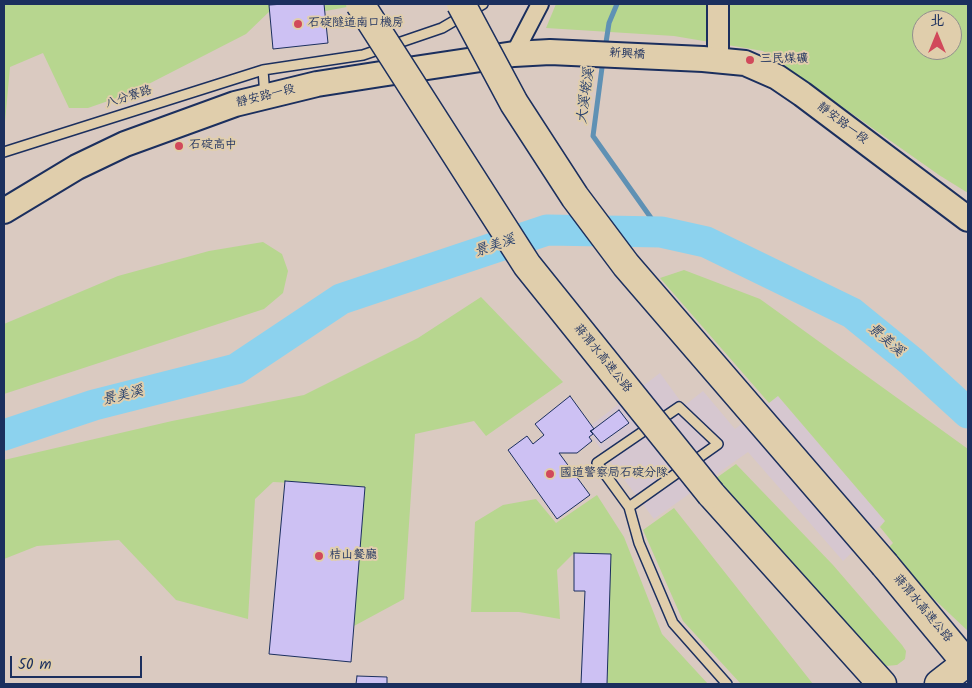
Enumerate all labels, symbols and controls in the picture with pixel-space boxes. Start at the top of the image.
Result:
north arrow [912,10,962,60]
text: 北 [930,10,944,32]
place label: 石碇隧道南口機房 [308,17,404,31]
marker: 石碇隧道南口機房 [292,18,304,30]
street label: 新興橋 [609,47,645,63]
place label: 三民煤礦 [760,53,808,67]
marker: 三民煤礦 [744,54,756,66]
water label: 大溪墘溪 [575,67,599,125]
street label: 靜安路一段 [235,83,297,111]
street label: 八分寮路 [104,84,154,112]
street label: 靜安路一段 [814,100,870,148]
place label: 石碇高中 [189,139,237,153]
marker: 石碇高中 [173,140,185,152]
water label: 景美溪 [472,232,518,262]
water label: 景美溪 [864,321,906,361]
street label: 蔣渭水高速公路 [570,322,634,396]
water label: 景美溪 [101,384,145,410]
place label: 國道警察局石碇分隊 [560,467,668,481]
marker: 國道警察局石碇分隊 [544,468,556,480]
place label: 桔山餐廳 [329,549,377,563]
marker: 桔山餐廳 [313,550,325,562]
street label: 蔣渭水高速公路 [889,572,955,646]
scale bar [12,646,145,678]
text: 50 m [18,653,52,677]

